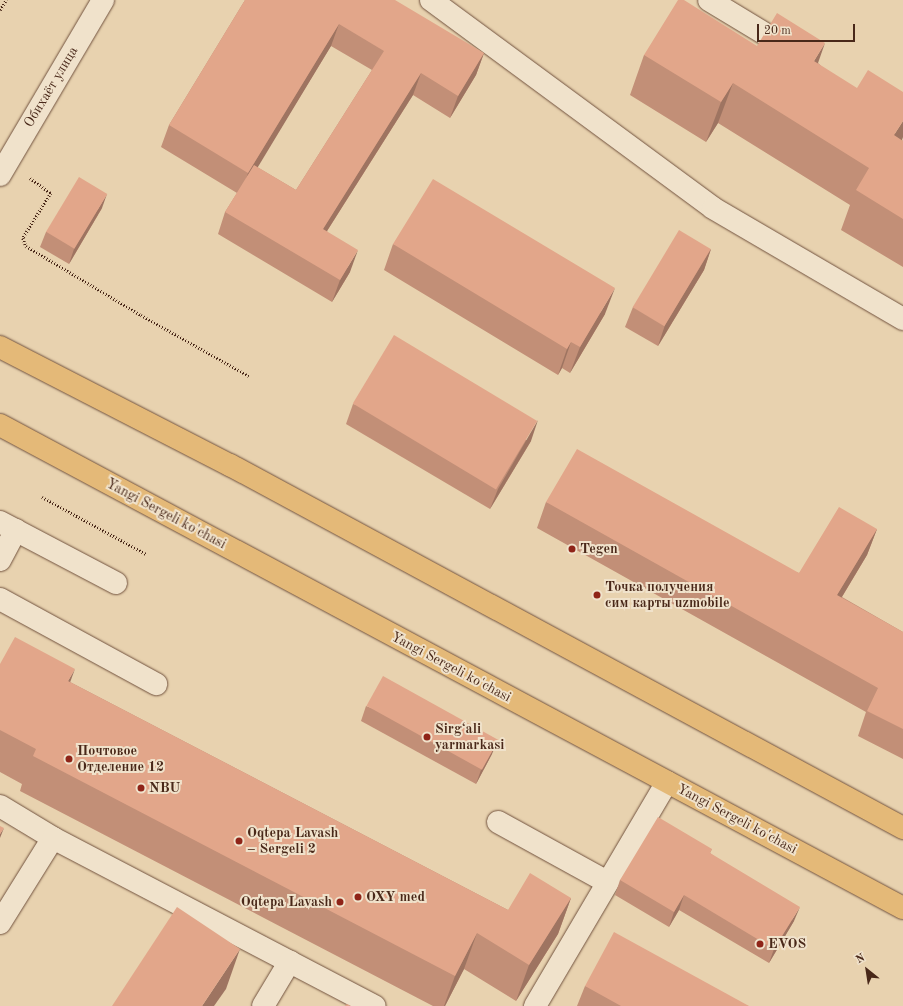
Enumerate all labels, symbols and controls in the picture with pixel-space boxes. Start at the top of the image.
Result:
scale bar [759,16,857,42]
text: 20 m [764,25,791,37]
street label: Обихаёт улица [20,44,82,130]
street label: Yangi Sergeli ko'chasi [103,475,229,553]
place label: Tegen [580,541,618,557]
marker: Tegen [567,544,577,554]
place label: Точка получения сим карты uzmobile [605,579,730,612]
marker: Точка получения сим карты uzmobile [592,590,602,600]
street label: Yangi Sergeli ko'chasi [388,628,514,706]
place label: Sirgʻali yarmarkasi [435,721,504,754]
marker: Sirgʻali yarmarkasi [422,732,432,742]
place label: Почтовое Отделение 12 [77,743,164,776]
marker: Почтовое Отделение 12 [64,754,74,764]
place label: NBU [149,780,180,796]
street label: Yangi Sergeli ko'chasi [674,780,800,858]
marker: NBU [136,783,146,793]
place label: Oqtepa Lavash – Sergeli 2 [247,825,338,858]
marker: Oqtepa Lavash – Sergeli 2 [234,836,244,846]
place label: OXY med [366,889,425,905]
marker: OXY med [353,892,363,902]
place label: Oqtepa Lavash [241,894,332,910]
marker: Oqtepa Lavash [335,897,345,907]
place label: EVOS [768,936,806,952]
marker: EVOS [755,939,765,949]
north arrow [847,950,887,990]
text: N [854,952,867,966]

